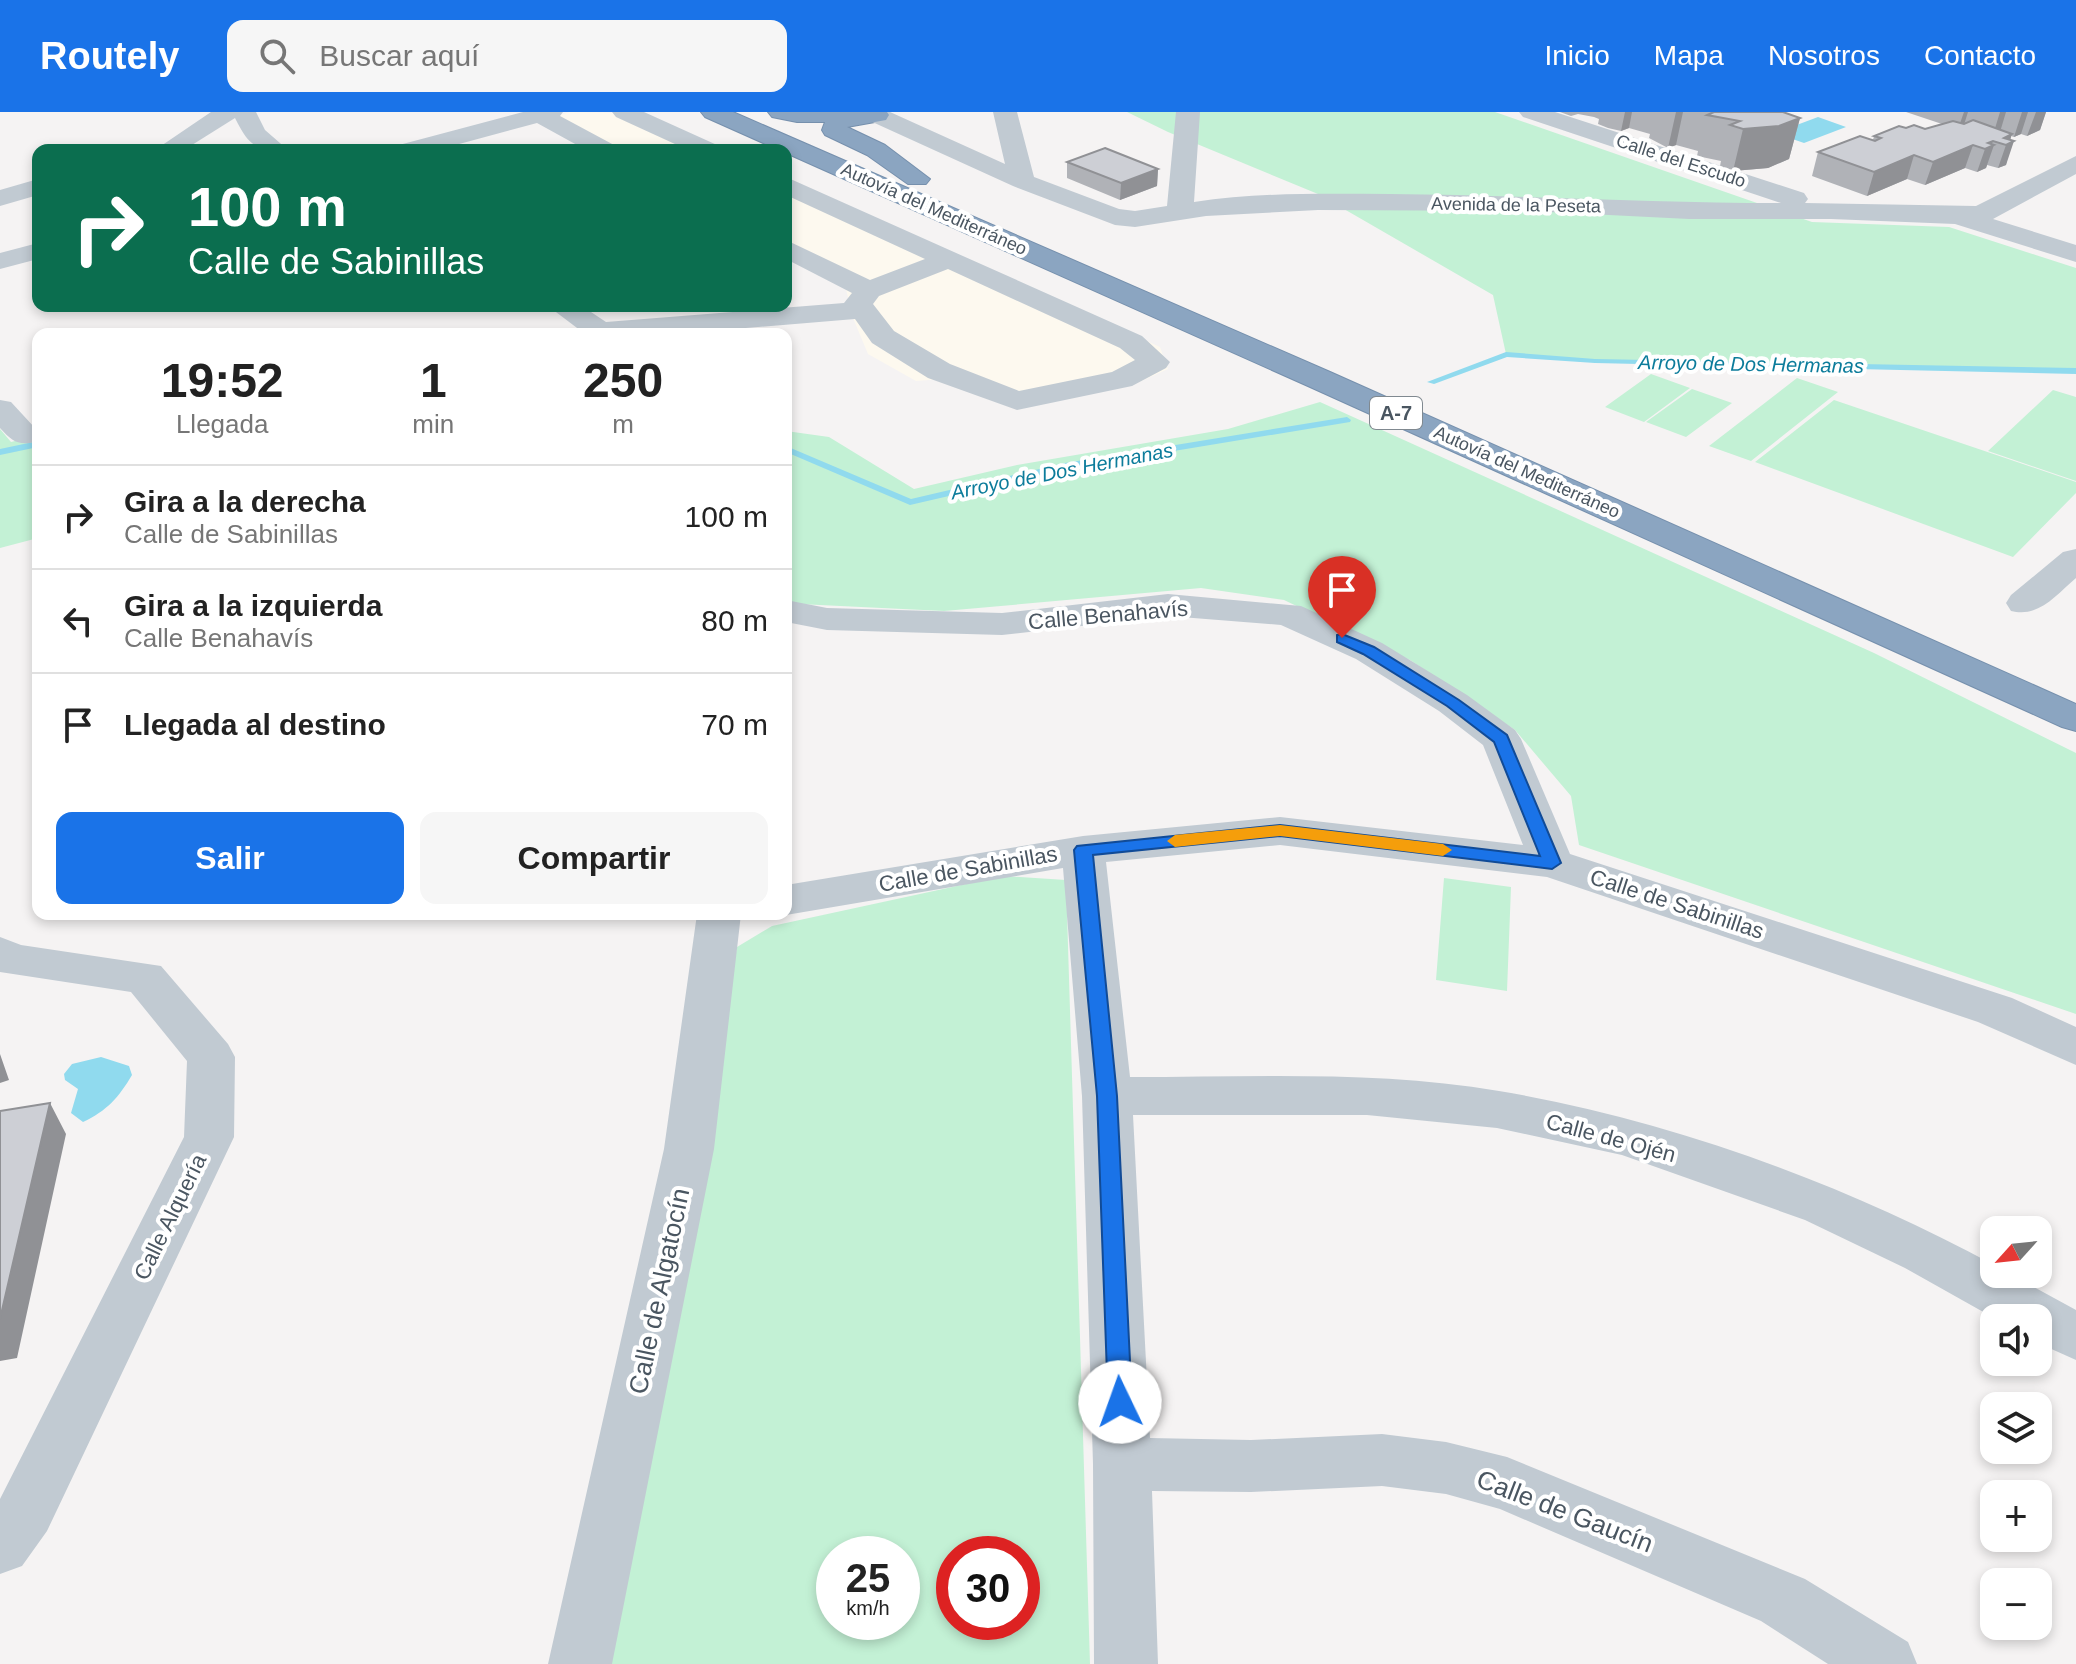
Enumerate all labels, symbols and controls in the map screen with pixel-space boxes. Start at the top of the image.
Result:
search box [227,20,787,92]
icon: search [255,34,299,78]
text: Routely [40,35,179,77]
text: Buscar aquí [319,39,479,72]
text: Inicio [1544,40,1610,71]
text: Mapa [1654,40,1724,71]
text: Nosotros [1768,40,1880,71]
text: Contacto [1924,40,2036,71]
street label: Calle del Escudo [1614,131,1748,191]
street label: Autovía del Mediterráneo [838,159,1030,259]
text: 100 m [188,175,347,238]
icon: right [56,176,160,280]
street label: Avenida de la Peseta [1431,194,1602,216]
text: Calle de Sabinillas [188,241,484,282]
water label: Arroyo de Dos Hermanas [1637,351,1864,377]
text: 19:52 [161,354,284,407]
text: 1 [420,354,447,407]
text: 250 [583,354,663,407]
road number: A-7 [1370,397,1422,429]
text: Llegada [176,409,268,439]
text: min [412,409,454,439]
text: m [612,409,634,439]
street label: Autovía del Mediterráneo [1431,422,1623,522]
water label: Arroyo de Dos Hermanas [948,439,1175,504]
text: Gira a la derecha [124,485,366,518]
icon: right [56,495,100,539]
text: 100 m [685,500,768,533]
text: Calle de Sabinillas [124,519,338,549]
pin [1308,556,1376,638]
icon: arrive [1320,568,1364,612]
text: Gira a la izquierda [124,589,382,622]
street label: Calle Benahavís [1027,596,1189,634]
icon: left [56,599,100,643]
text: 80 m [701,604,768,637]
text: Calle Benahavís [124,623,313,653]
icon: arrive [56,703,100,747]
text: Llegada al destino [124,708,386,741]
text: 70 m [701,708,768,741]
button: Salir [56,812,404,904]
button: Compartir [420,812,768,904]
street label: Calle de Sabinillas [877,841,1059,897]
street label: Calle de Sabinillas [1587,864,1767,944]
street label: Calle de Ojén [1543,1109,1679,1167]
street label: Calle Alquería [129,1149,212,1284]
street label: Calle de Algatocín [623,1185,695,1397]
north arrow [1980,1216,2052,1288]
map controls [1980,1216,2052,1640]
button: sound [1980,1304,2052,1376]
position arrow [1078,1360,1162,1444]
button: layers [1980,1392,2052,1464]
street label: Calle de Gaucín [1473,1464,1657,1558]
button: + [1980,1480,2052,1552]
speed limit sign: 30 [936,1536,1040,1640]
text: 25 [846,1556,890,1600]
button: − [1980,1568,2052,1640]
text: km/h [846,1597,890,1619]

